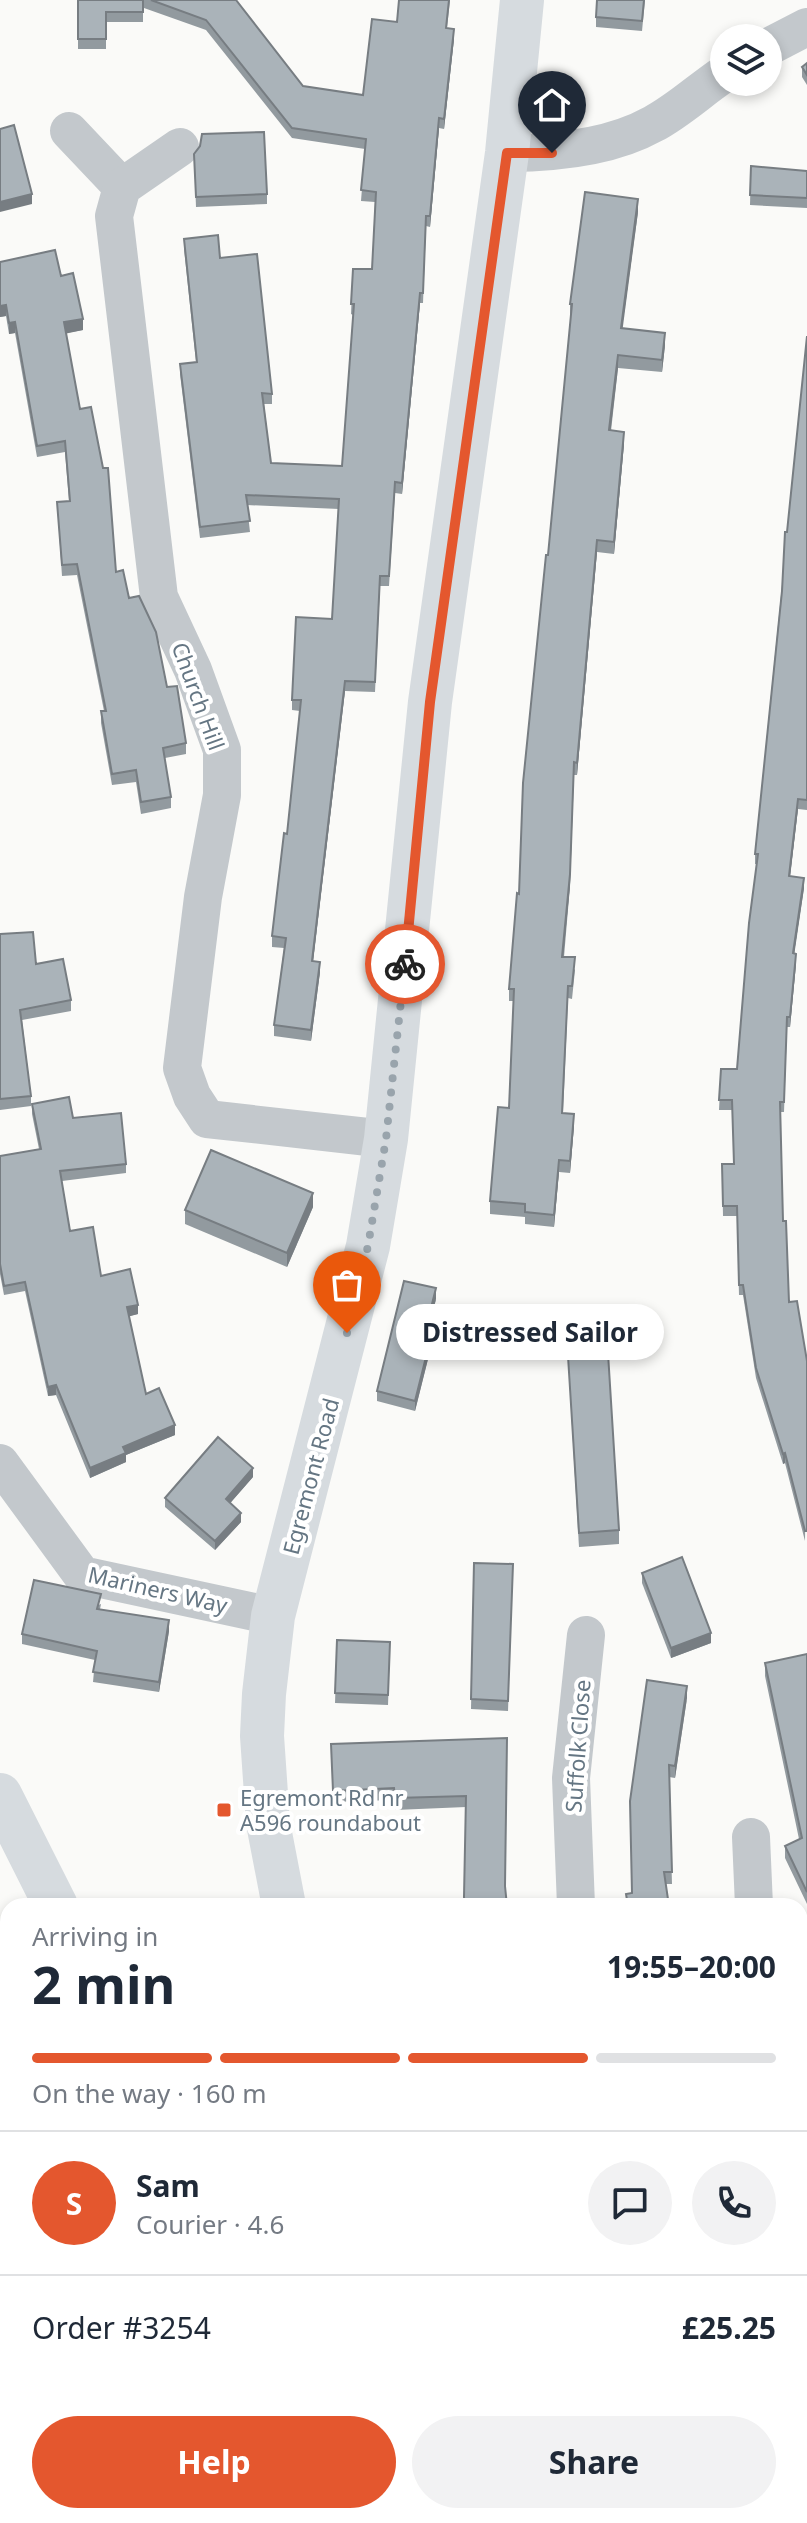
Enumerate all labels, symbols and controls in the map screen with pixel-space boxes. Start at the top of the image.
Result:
map controls [710,24,782,96]
button: layers [710,24,782,96]
pin [518,71,586,153]
icon: home [530,83,574,127]
street label: Church Hill [166,638,232,754]
courier [365,924,445,1004]
icon: bike [383,942,427,986]
pin [313,1251,381,1333]
icon: bag [325,1263,369,1307]
callout: Distressed Sailor [395,1305,663,1361]
text: Distressed Sailor [422,1314,638,1350]
street label: Egremont Road [275,1394,345,1558]
street label: Mariners Way [85,1558,231,1620]
street label: Suffolk Close [557,1679,597,1813]
place label: Egremont Rd nr A596 roundabout [240,1782,421,1837]
marker: Egremont Rd nr A596 roundabout [215,1801,233,1819]
text: Arriving in [32,1918,158,1954]
text: 19:55–20:00 [607,1946,776,1987]
text: 2 min [32,1948,175,2019]
text: On the way · 160 m [32,2075,266,2111]
button: chat [588,2161,672,2245]
button: phone [692,2161,776,2245]
text: Sam [136,2165,200,2206]
text: S [66,2183,82,2224]
text: Courier · 4.6 [136,2206,284,2242]
text: Order #3254 [32,2307,211,2348]
text: £25.25 [682,2307,776,2348]
button: Help [32,2416,396,2508]
button: Share [412,2416,776,2508]

